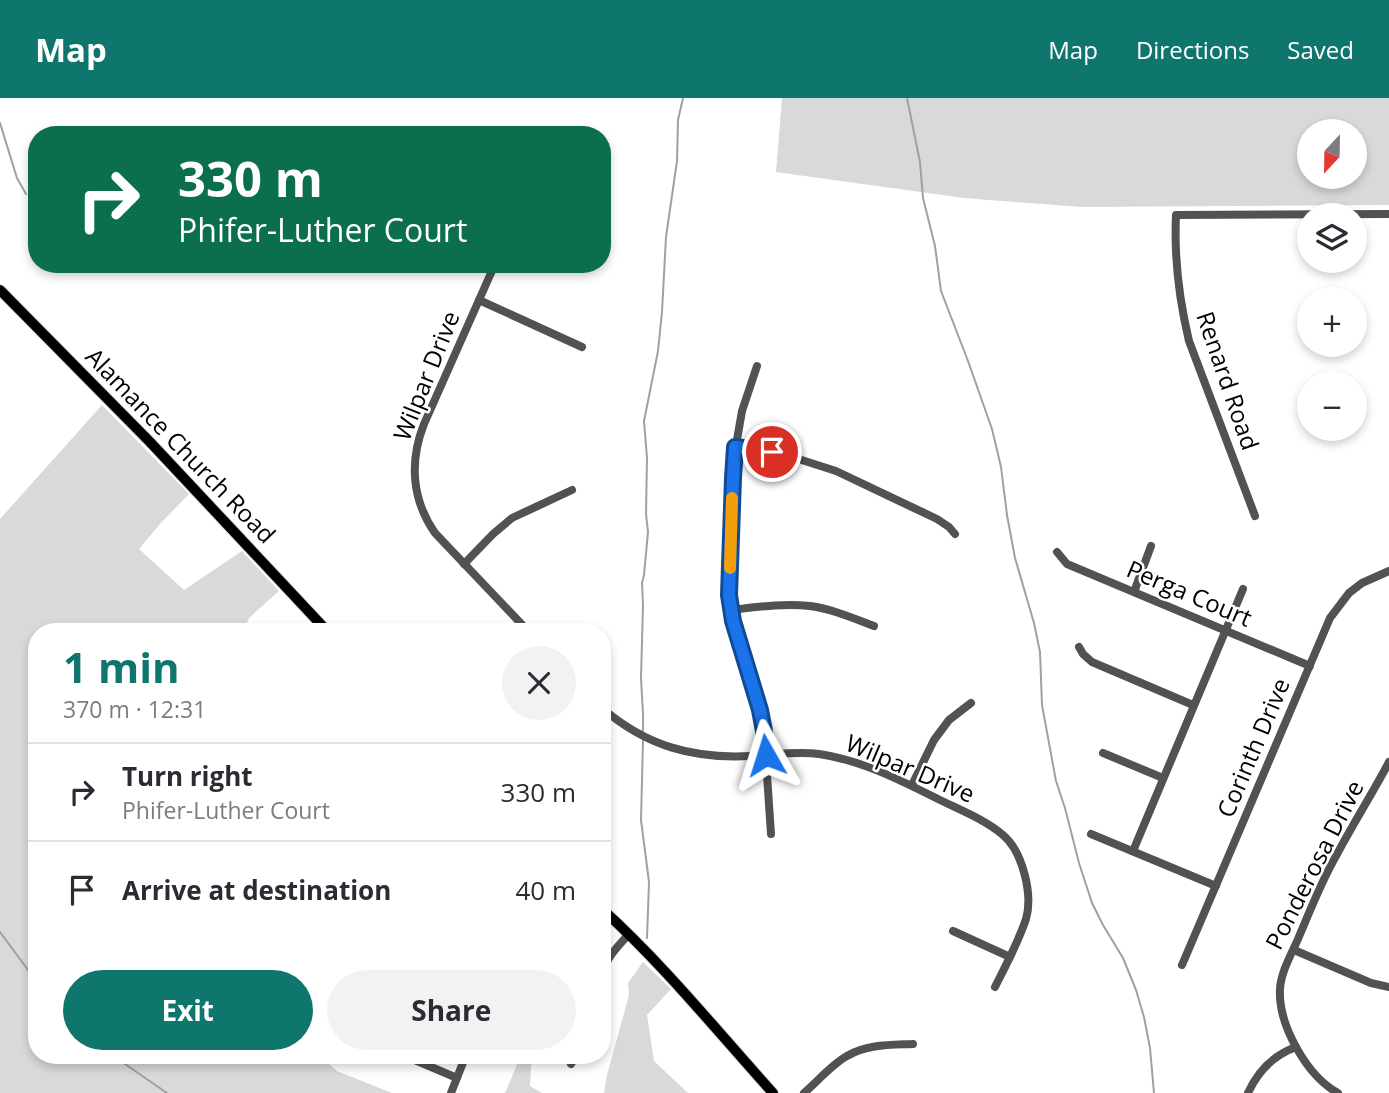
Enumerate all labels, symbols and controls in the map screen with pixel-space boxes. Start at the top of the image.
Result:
text: Map [35,27,107,72]
text: Map [1048,33,1098,66]
text: Directions [1136,33,1249,66]
text: Saved [1287,33,1354,66]
north arrow [1297,119,1367,189]
map controls [1297,119,1367,441]
text: 330 m [178,145,323,211]
icon: right [63,154,154,245]
button: layers [1297,203,1367,273]
text: Phifer-Luther Court [178,208,467,251]
button: + [1297,287,1367,357]
street label: Wilpar Drive [385,306,467,445]
street label: Renard Road [1189,307,1268,454]
street label: Alamance Church Road [79,340,283,550]
button: − [1297,371,1367,441]
pin [742,422,802,482]
icon: arrive [753,433,791,471]
street label: Perga Court [1122,551,1257,634]
text: 1 min [63,638,180,695]
button: close [502,646,576,720]
street label: Corinth Drive [1208,673,1297,822]
text: 370 m · 12:31 [63,693,206,725]
position arrow [729,718,803,792]
street label: Wilpar Drive [841,726,980,810]
text: Turn right [122,758,253,794]
icon: right [63,773,101,811]
text: 330 m [501,774,576,810]
street label: Ponderosa Drive [1257,774,1371,955]
text: Phifer-Luther Court [122,794,330,826]
icon: arrive [63,871,101,909]
text: Arrive at destination [122,872,391,908]
text: 40 m [515,872,576,908]
button: Exit [63,970,313,1050]
button: Share [327,970,576,1050]

